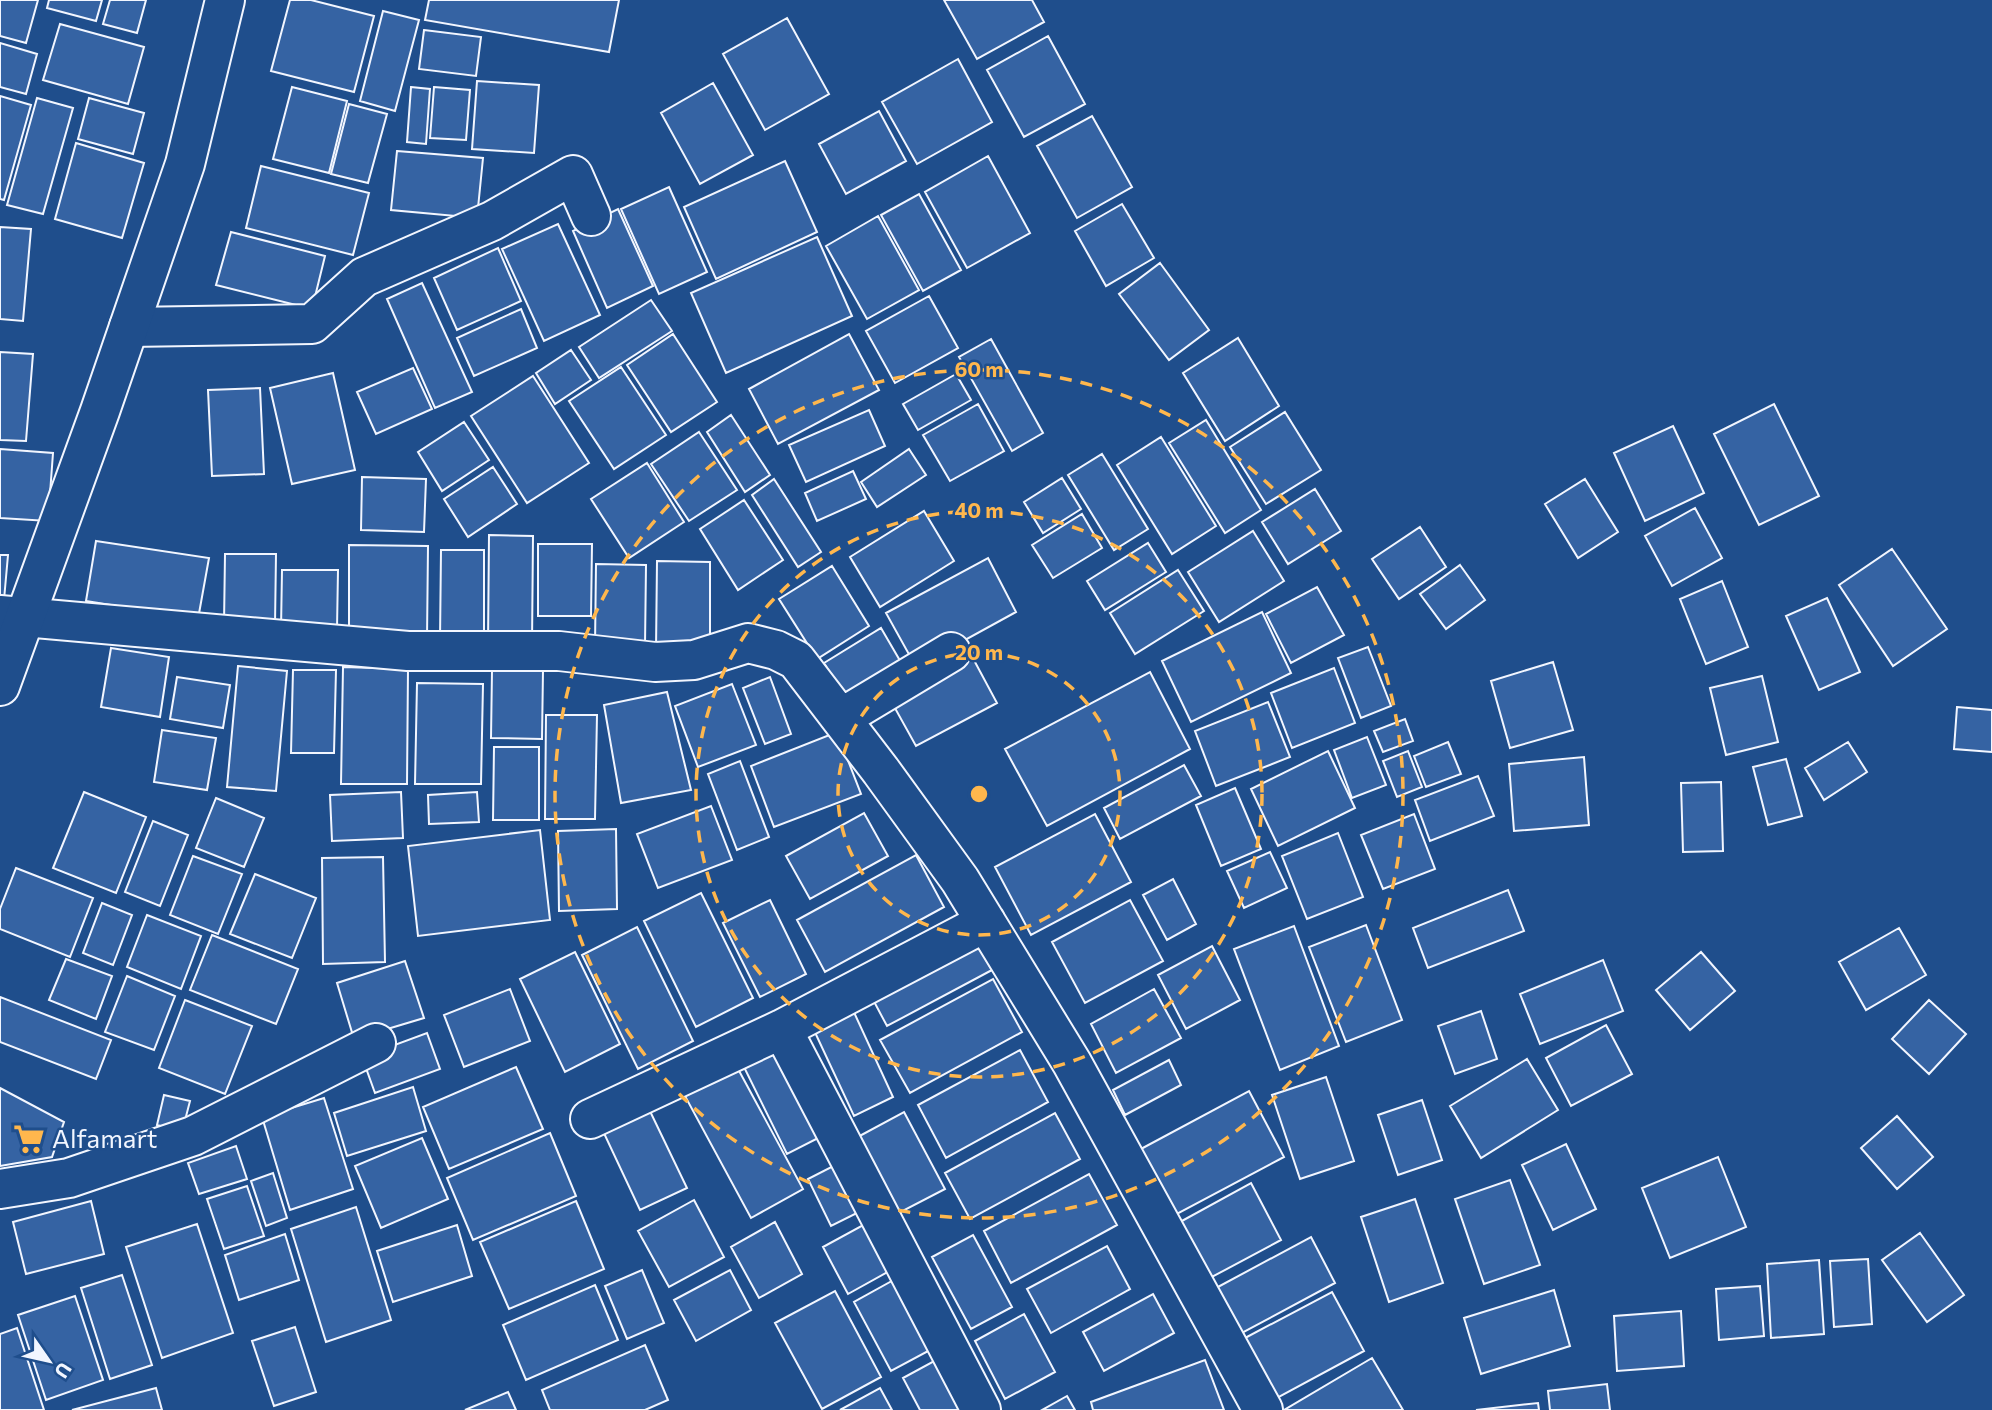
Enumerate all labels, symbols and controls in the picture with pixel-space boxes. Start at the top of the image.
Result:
text: 60 m [954,356,1004,381]
text: 40 m [954,497,1004,522]
text: 20 m [955,639,1003,664]
centre of rings [967,782,991,806]
supermarket icon: Alfamart [12,1122,46,1156]
place label: Alfamart [52,1122,157,1153]
north arrow [14,1326,84,1396]
text: U [50,1359,77,1383]

